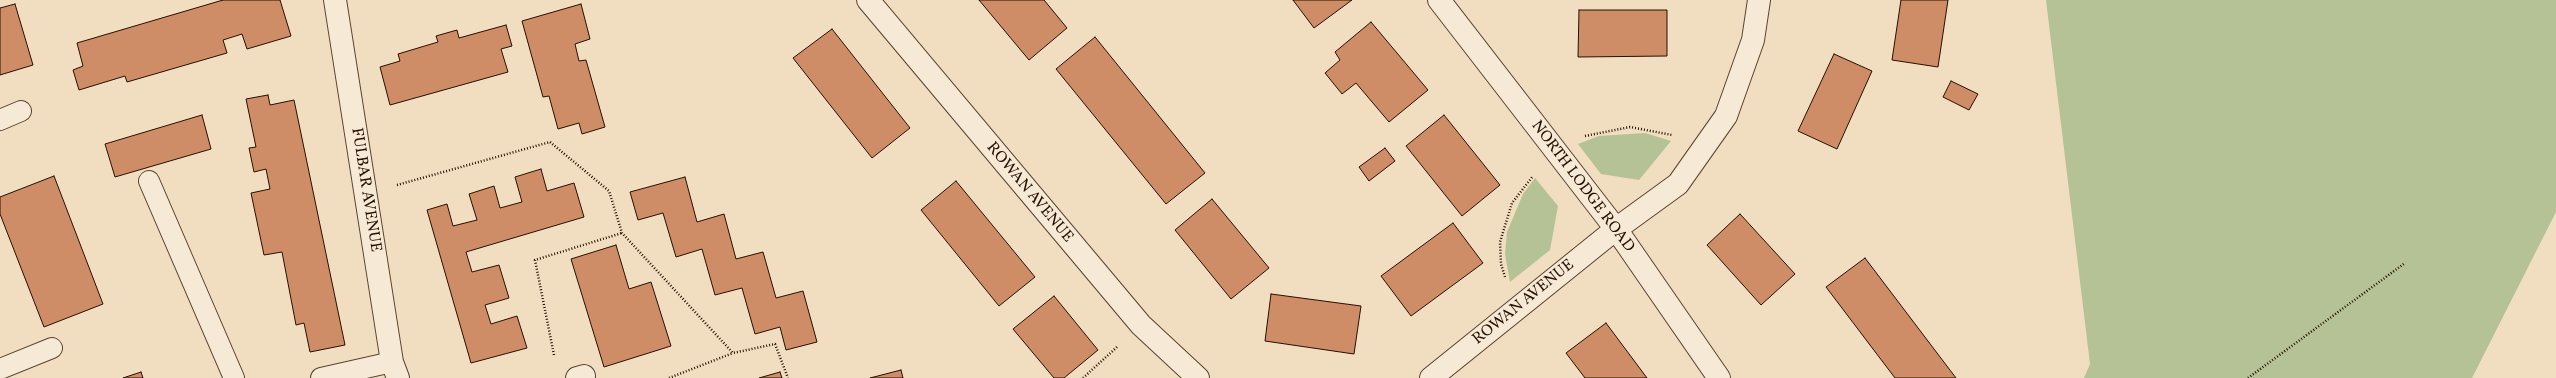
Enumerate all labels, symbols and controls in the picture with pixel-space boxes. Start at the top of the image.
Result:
street label: NORTH LODGE ROAD [1526,117,1638,257]
street label: FULBAR AVENUE [346,127,384,253]
street label: ROWAN AVENUE [981,139,1077,247]
street label: ROWAN AVENUE [1469,256,1579,350]

